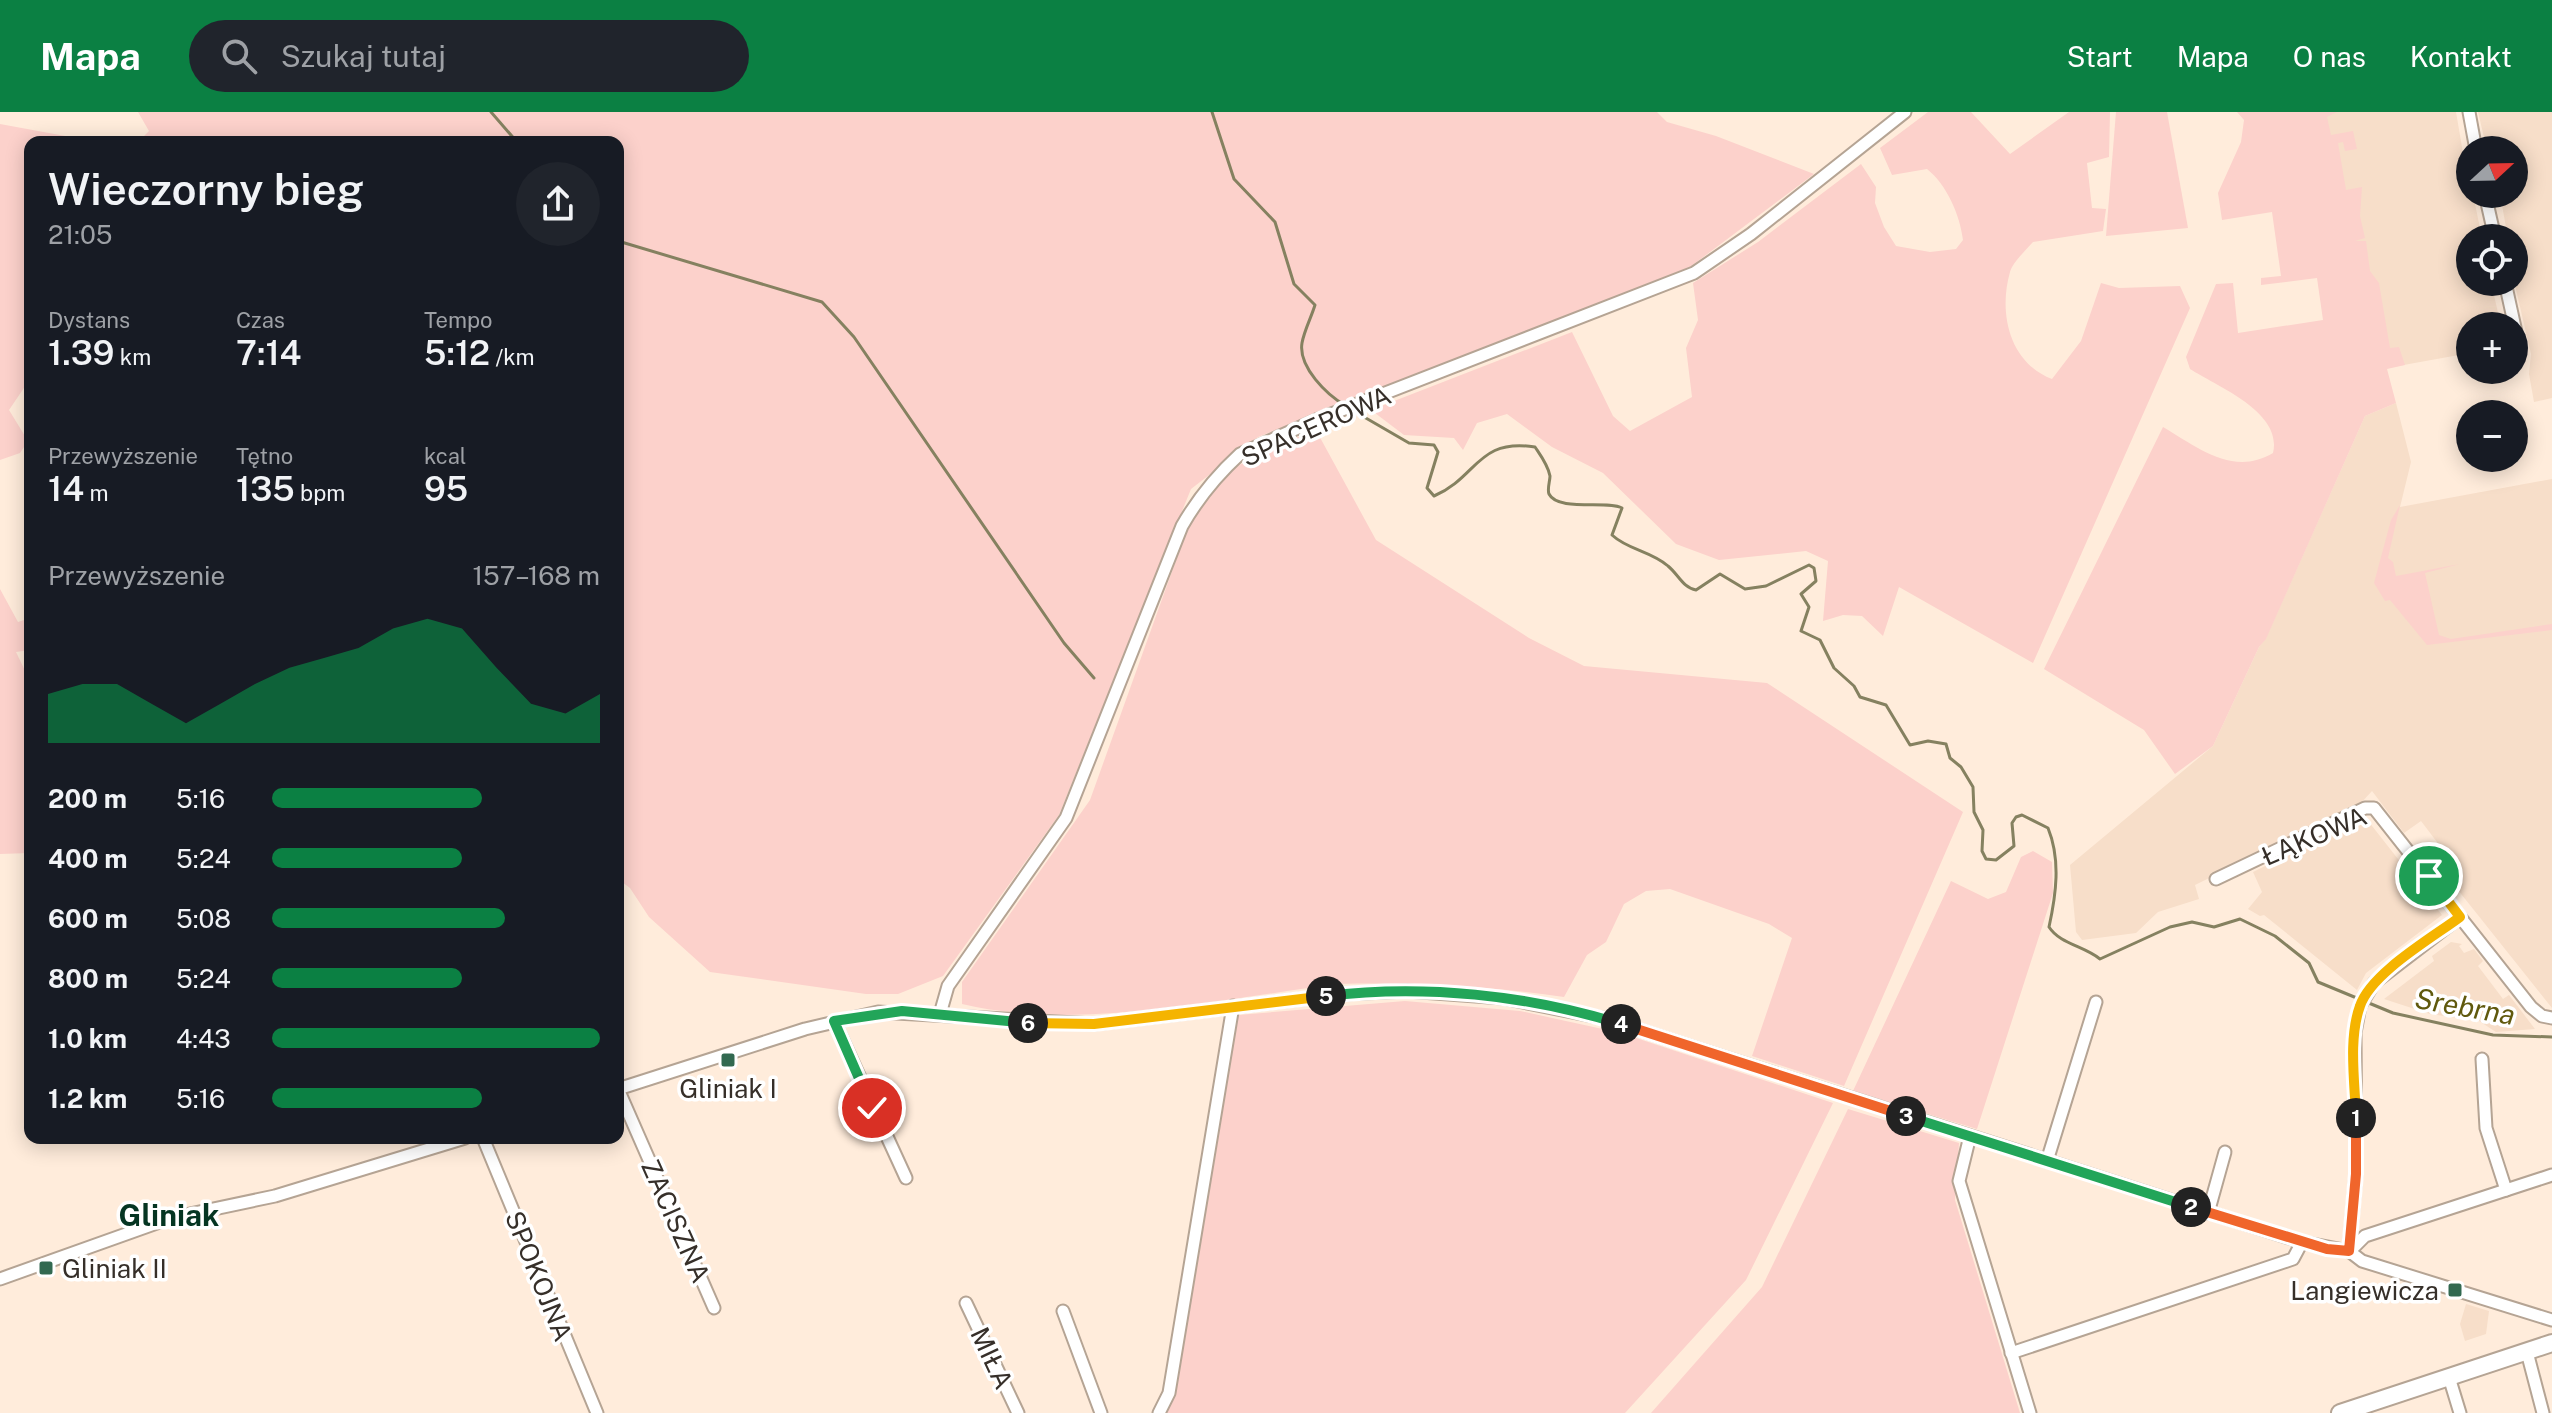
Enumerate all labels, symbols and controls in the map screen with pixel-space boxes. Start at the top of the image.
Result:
search box [189,20,749,92]
text: Mapa [40,34,141,79]
icon: search [217,34,261,78]
text: Szukaj tutaj [281,38,446,74]
text: Start [2067,40,2133,73]
text: Mapa [2177,40,2249,73]
text: O nas [2293,40,2366,73]
text: Kontakt [2410,40,2512,73]
north arrow [2456,136,2528,208]
map controls [2456,136,2528,472]
button: share [516,162,600,246]
text: Wieczorny bieg [48,163,364,215]
text: 21:05 [48,219,113,250]
button: locate [2456,224,2528,296]
text: Dystans [48,307,130,333]
text: Czas [236,307,285,333]
text: Tempo [424,307,493,333]
button: + [2456,312,2528,384]
text: 1.39 [48,333,114,373]
text: 7:14 [236,333,301,373]
text: 5:12 [424,333,490,373]
text: km [114,344,151,370]
text: /km [490,344,535,370]
street label: SPACEROWA [1236,379,1396,473]
button: − [2456,400,2528,472]
text: Przewyższenie [48,443,198,469]
text: Tętno [236,443,293,469]
text: kcal [424,443,466,469]
text: 14 [48,469,84,509]
text: 135 [236,469,295,509]
text: 95 [424,469,468,509]
text: m [84,480,109,506]
text: bpm [295,480,345,506]
text: Przewyższenie [48,560,225,591]
text: 157–168 m [472,560,600,591]
text: 200 m [48,783,127,814]
text: 5:16 [176,783,225,814]
street label: ŁĄKOWA [2257,800,2371,872]
pin [2395,842,2463,910]
text: 400 m [48,843,128,874]
text: 5:24 [176,843,231,874]
icon: arrive [2407,854,2451,898]
text: 600 m [48,903,128,934]
text: 5:08 [176,903,231,934]
text: 800 m [48,963,128,994]
text: 5:24 [176,963,231,994]
pin: 5 [1306,976,1346,1016]
water label: Srebrna [2412,981,2518,1031]
text: 5 [1319,983,1333,1009]
pin: 6 [1008,1003,1048,1043]
pin: 4 [1601,1004,1641,1044]
text: 6 [1021,1010,1035,1036]
text: 4 [1614,1011,1628,1037]
text: 1.0 km [48,1023,127,1054]
text: 4:43 [176,1023,231,1054]
marker: Gliniak I [719,1051,737,1069]
place label: Gliniak I [679,1073,777,1104]
pin [838,1074,906,1142]
text: 1.2 km [48,1083,127,1114]
text: 5:16 [176,1083,225,1114]
icon: check [850,1086,894,1130]
pin: 3 [1886,1096,1926,1136]
pin: 1 [2336,1098,2376,1138]
text: 3 [1899,1103,1913,1129]
text: 1 [2351,1105,2361,1131]
street label: ZACISZNA [635,1155,717,1287]
pin: 2 [2171,1187,2211,1227]
text: 2 [2184,1194,2198,1220]
district label: Gliniak [119,1197,219,1233]
street label: SPOKOJNA [499,1206,579,1346]
place label: Gliniak II [62,1253,167,1284]
marker: Gliniak II [37,1259,55,1277]
place label: Langiewicza [2290,1275,2439,1306]
marker: Langiewicza [2446,1281,2464,1299]
street label: MIŁA [964,1322,1020,1394]

